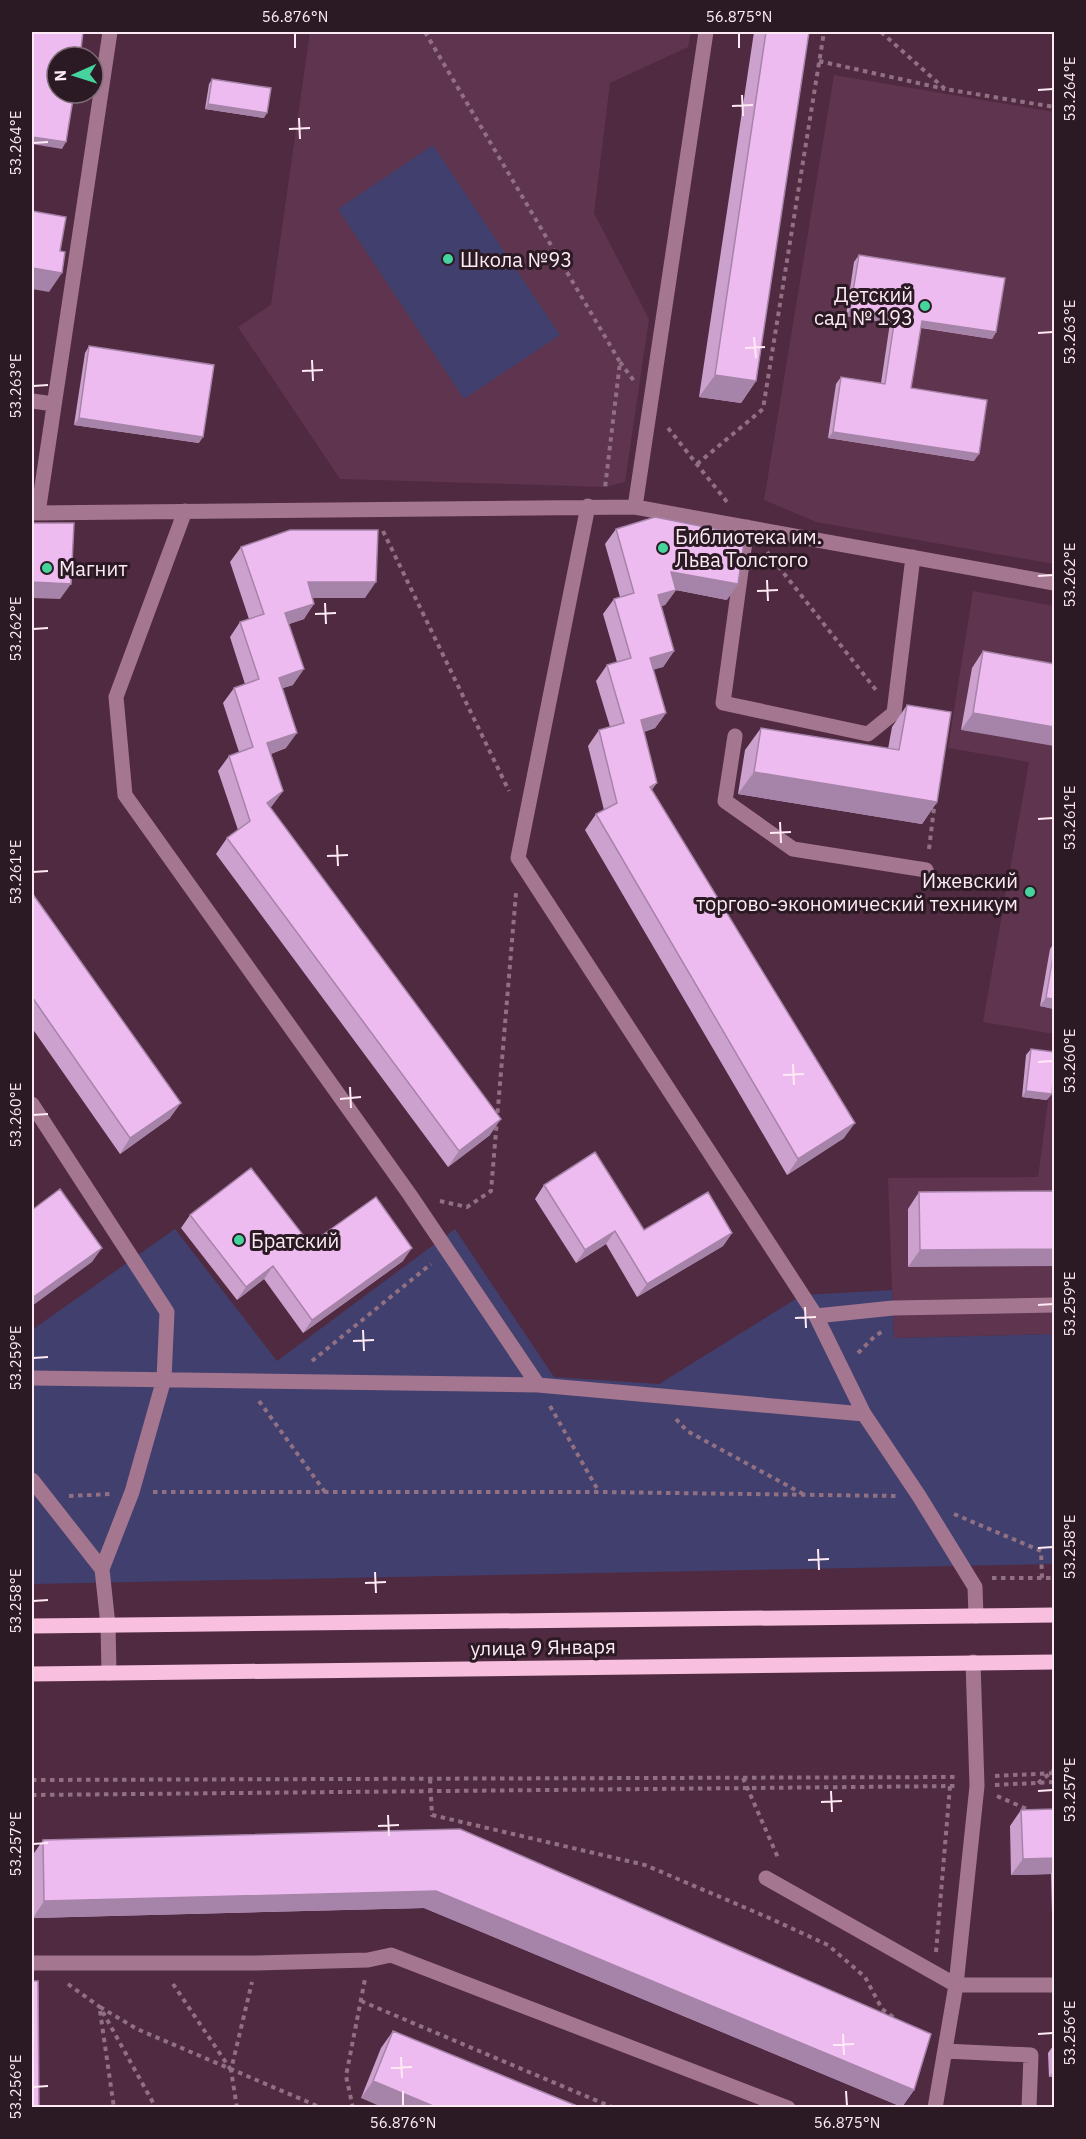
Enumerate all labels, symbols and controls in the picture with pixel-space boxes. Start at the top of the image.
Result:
text: 56.876°N [262,7,328,26]
text: 56.875°N [706,7,772,26]
north arrow [45,45,105,105]
text: 53.264°E [1060,57,1079,121]
text: N [50,69,70,82]
text: 53.264°E [6,111,25,175]
place label: Школа №93 [460,246,572,273]
marker: Школа №93 [441,252,455,266]
place label: Детский сад № 193 [814,281,913,331]
marker: Детский сад № 193 [918,299,932,313]
text: 53.263°E [1060,300,1079,364]
text: 53.263°E [6,354,25,418]
place label: Библиотека им. Льва Толстого [675,523,822,573]
marker: Библиотека им. Льва Толстого [656,541,670,555]
text: 53.262°E [1060,543,1079,607]
place label: Магнит [59,555,128,582]
marker: Магнит [40,561,54,575]
text: 53.262°E [6,597,25,661]
text: 53.261°E [1060,786,1079,850]
text: 53.261°E [6,840,25,904]
place label: Ижевский торгово-экономический техникум [696,867,1018,917]
marker: Ижевский торгово-экономический техникум [1023,885,1037,899]
text: 53.260°E [1060,1029,1079,1093]
text: 53.260°E [6,1083,25,1147]
place label: Братский [251,1227,339,1254]
marker: Братский [232,1233,246,1247]
text: 53.259°E [1060,1272,1079,1336]
text: 53.259°E [6,1326,25,1390]
text: 53.258°E [1060,1515,1079,1579]
text: 53.258°E [6,1569,25,1633]
street label: улица 9 Января [470,1632,616,1662]
text: 53.257°E [1060,1758,1079,1822]
text: 53.257°E [6,1812,25,1876]
text: 53.256°E [1060,2001,1079,2065]
text: 53.256°E [6,2055,25,2119]
text: 56.876°N [370,2113,436,2132]
text: 56.875°N [814,2113,880,2132]

